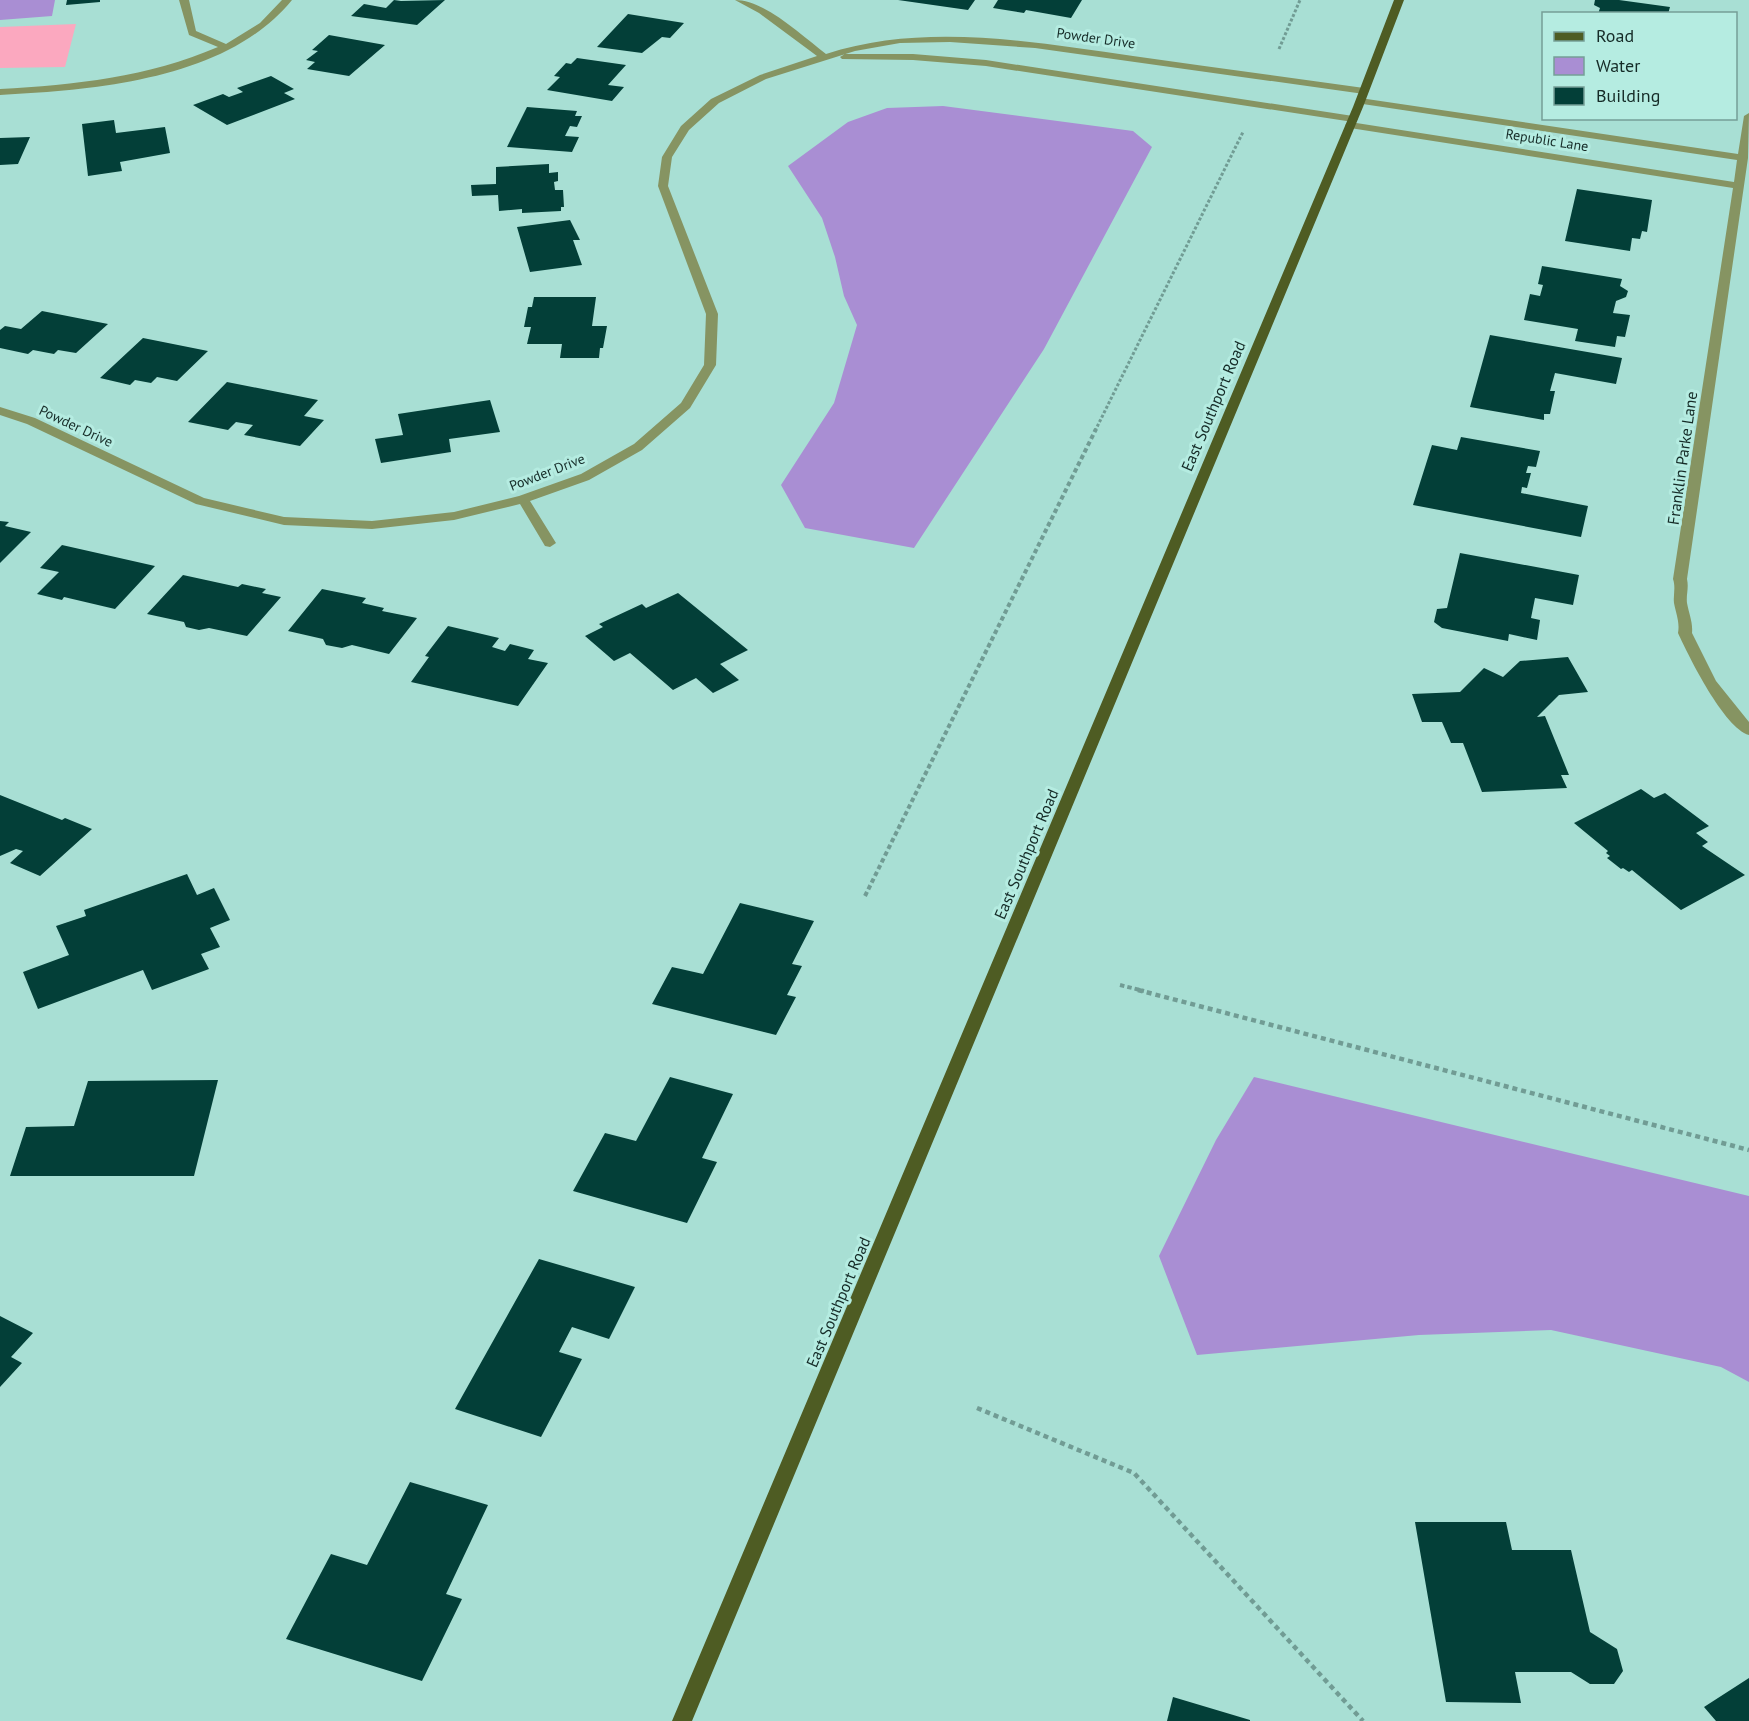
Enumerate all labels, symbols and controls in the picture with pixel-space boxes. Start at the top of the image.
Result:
legend [1542,12,1737,120]
street label: Powder Drive [1055,24,1137,52]
text: Road [1596,24,1634,47]
text: Water [1596,54,1640,77]
text: Building [1596,84,1660,107]
street label: Republic Lane [1504,125,1590,155]
street label: East Southport Road [1177,338,1249,474]
street label: Franklin Parke Lane [1663,390,1701,526]
street label: Powder Drive [36,401,116,451]
street label: Powder Drive [507,449,587,495]
street label: East Southport Road [990,786,1062,922]
street label: East Southport Road [802,1234,874,1370]

